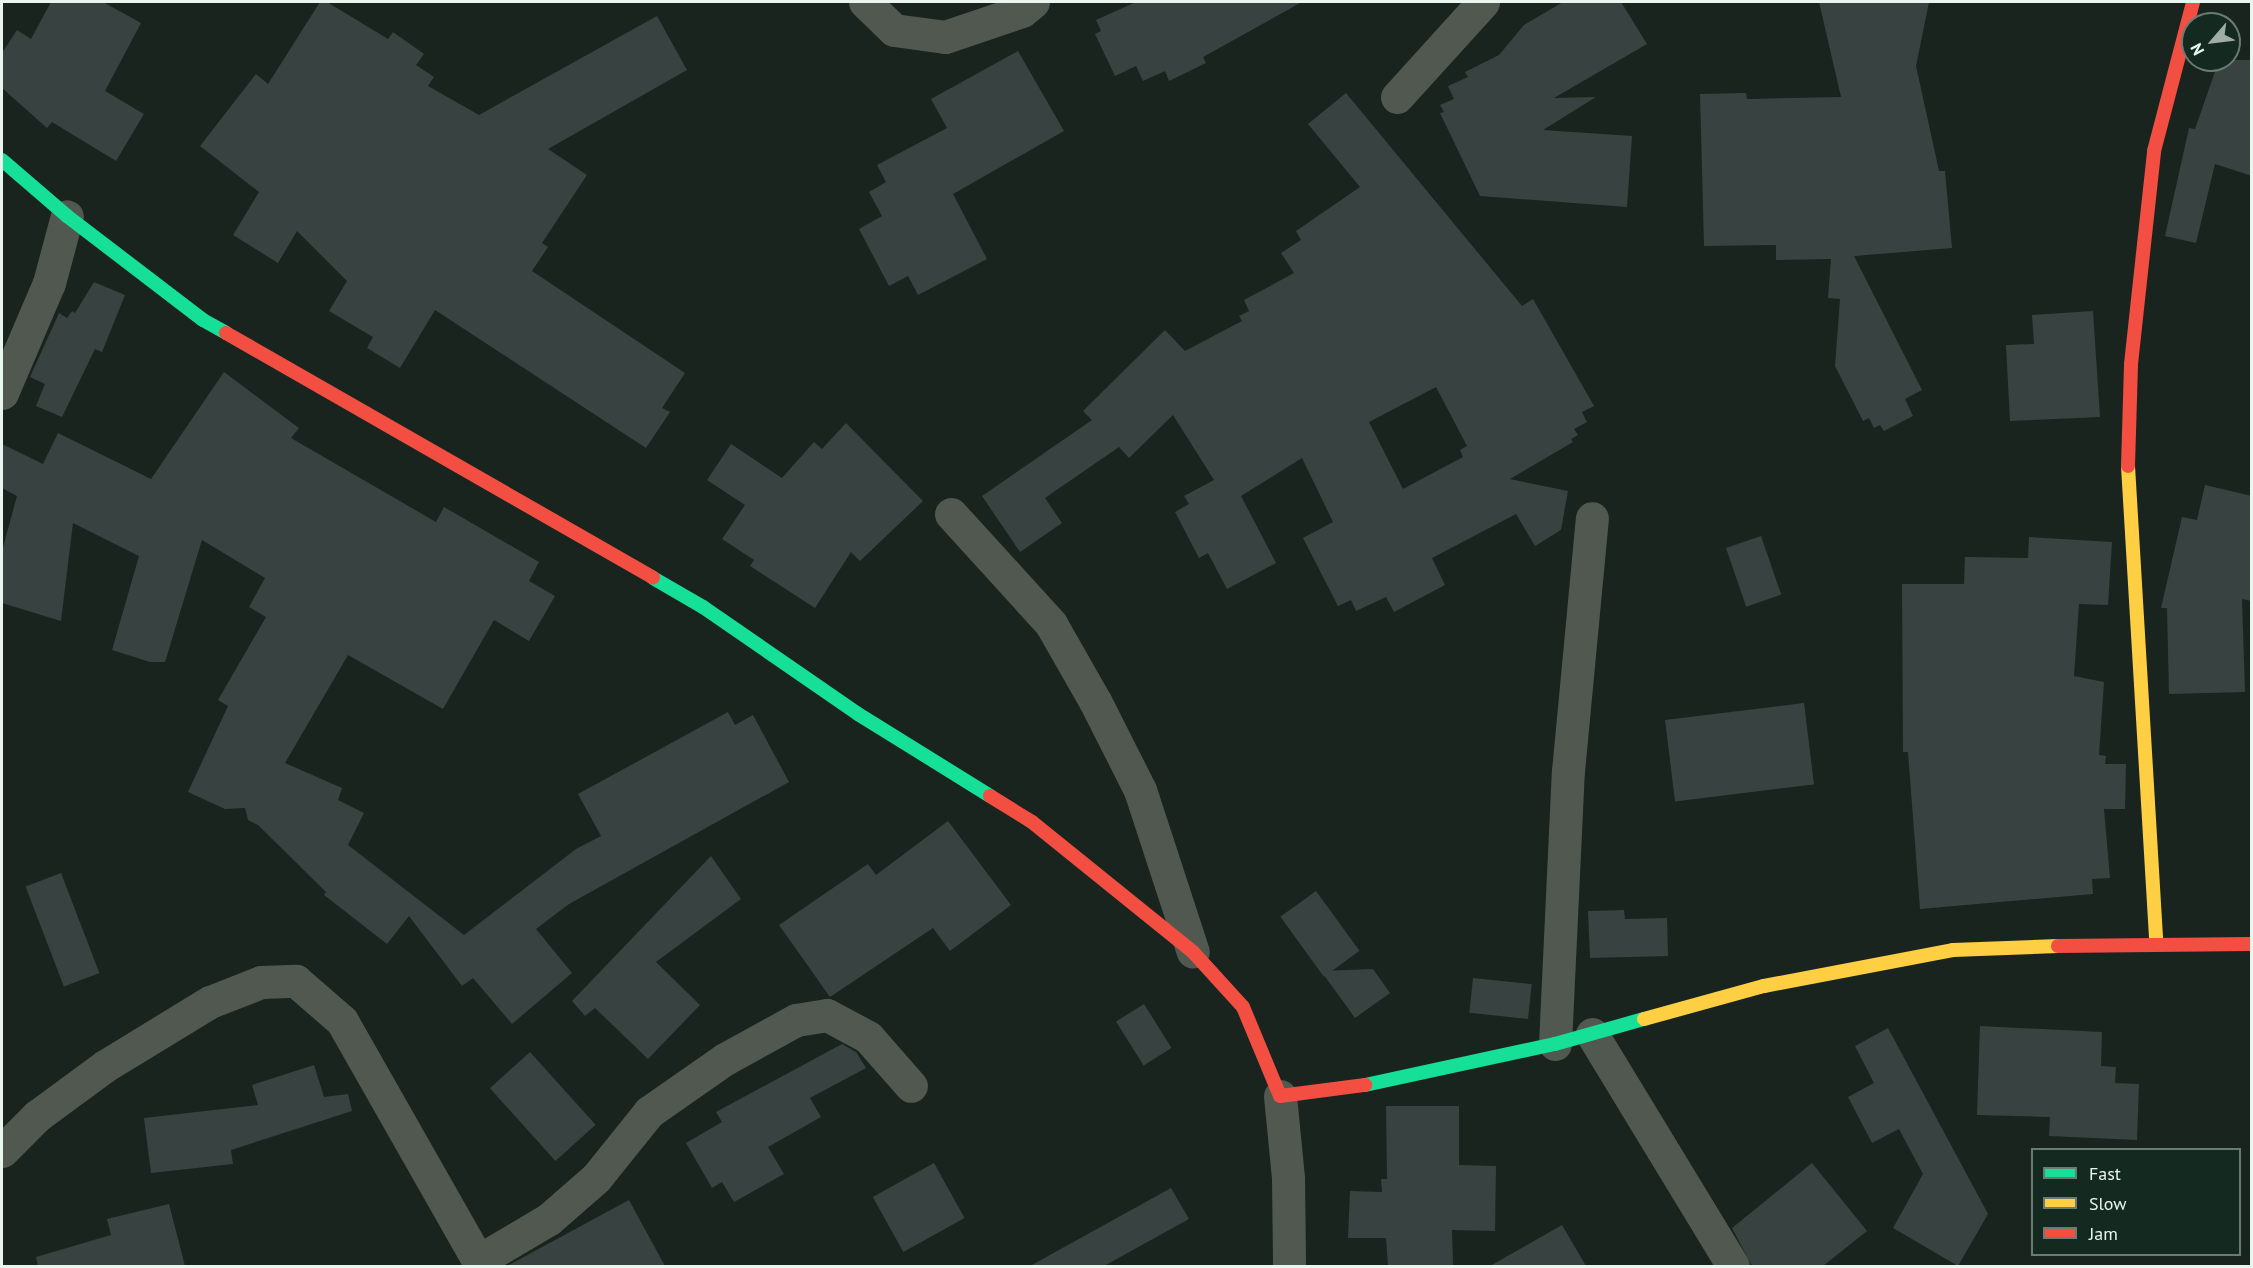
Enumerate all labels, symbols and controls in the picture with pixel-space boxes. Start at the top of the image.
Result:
north arrow [2181,12,2241,72]
text: N [2186,40,2208,59]
legend [2031,1148,2241,1256]
text: Fast [2089,1162,2121,1185]
text: Slow [2089,1192,2127,1215]
text: Jam [2089,1222,2118,1245]

